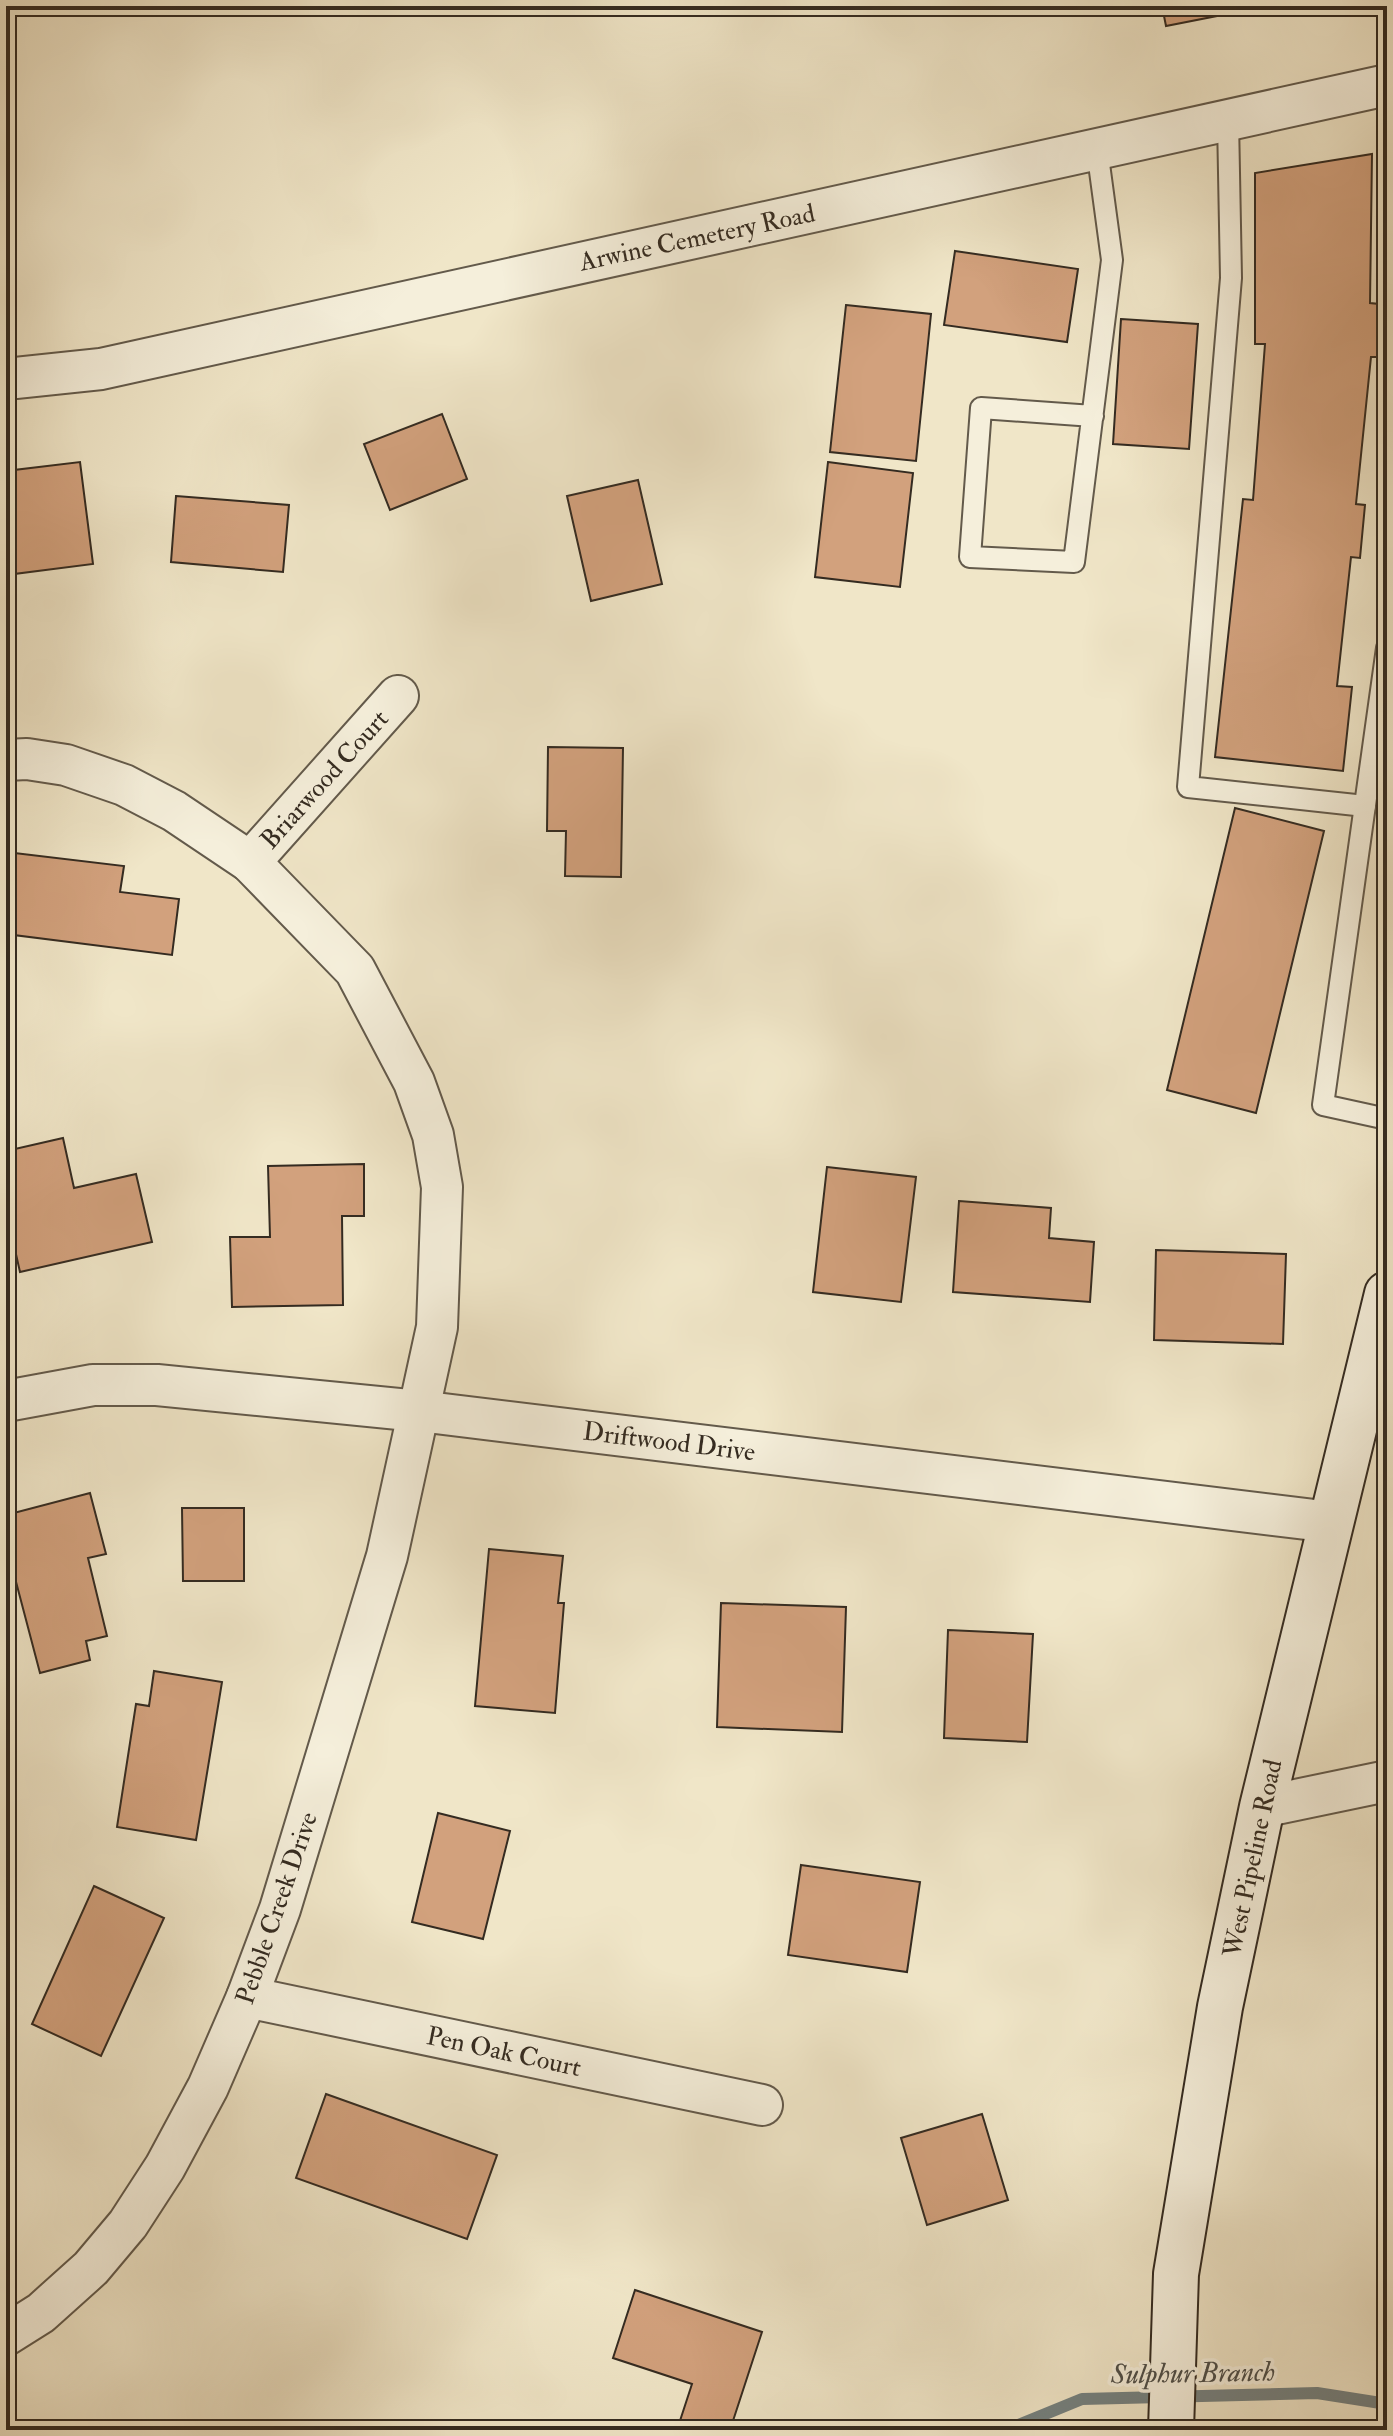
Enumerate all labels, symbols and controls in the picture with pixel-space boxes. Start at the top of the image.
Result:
street label: Arwine Cemetery Road [576,197,818,279]
street label: Briarwood Court [254,703,396,856]
street label: Driftwood Drive [581,1416,757,1468]
street label: West Pipeline Road [1216,1756,1291,1961]
street label: Pebble Creek Drive [229,1808,325,2009]
street label: Pen Oak Court [424,2020,584,2084]
water label: Sulphur Branch [1110,2355,1276,2392]

